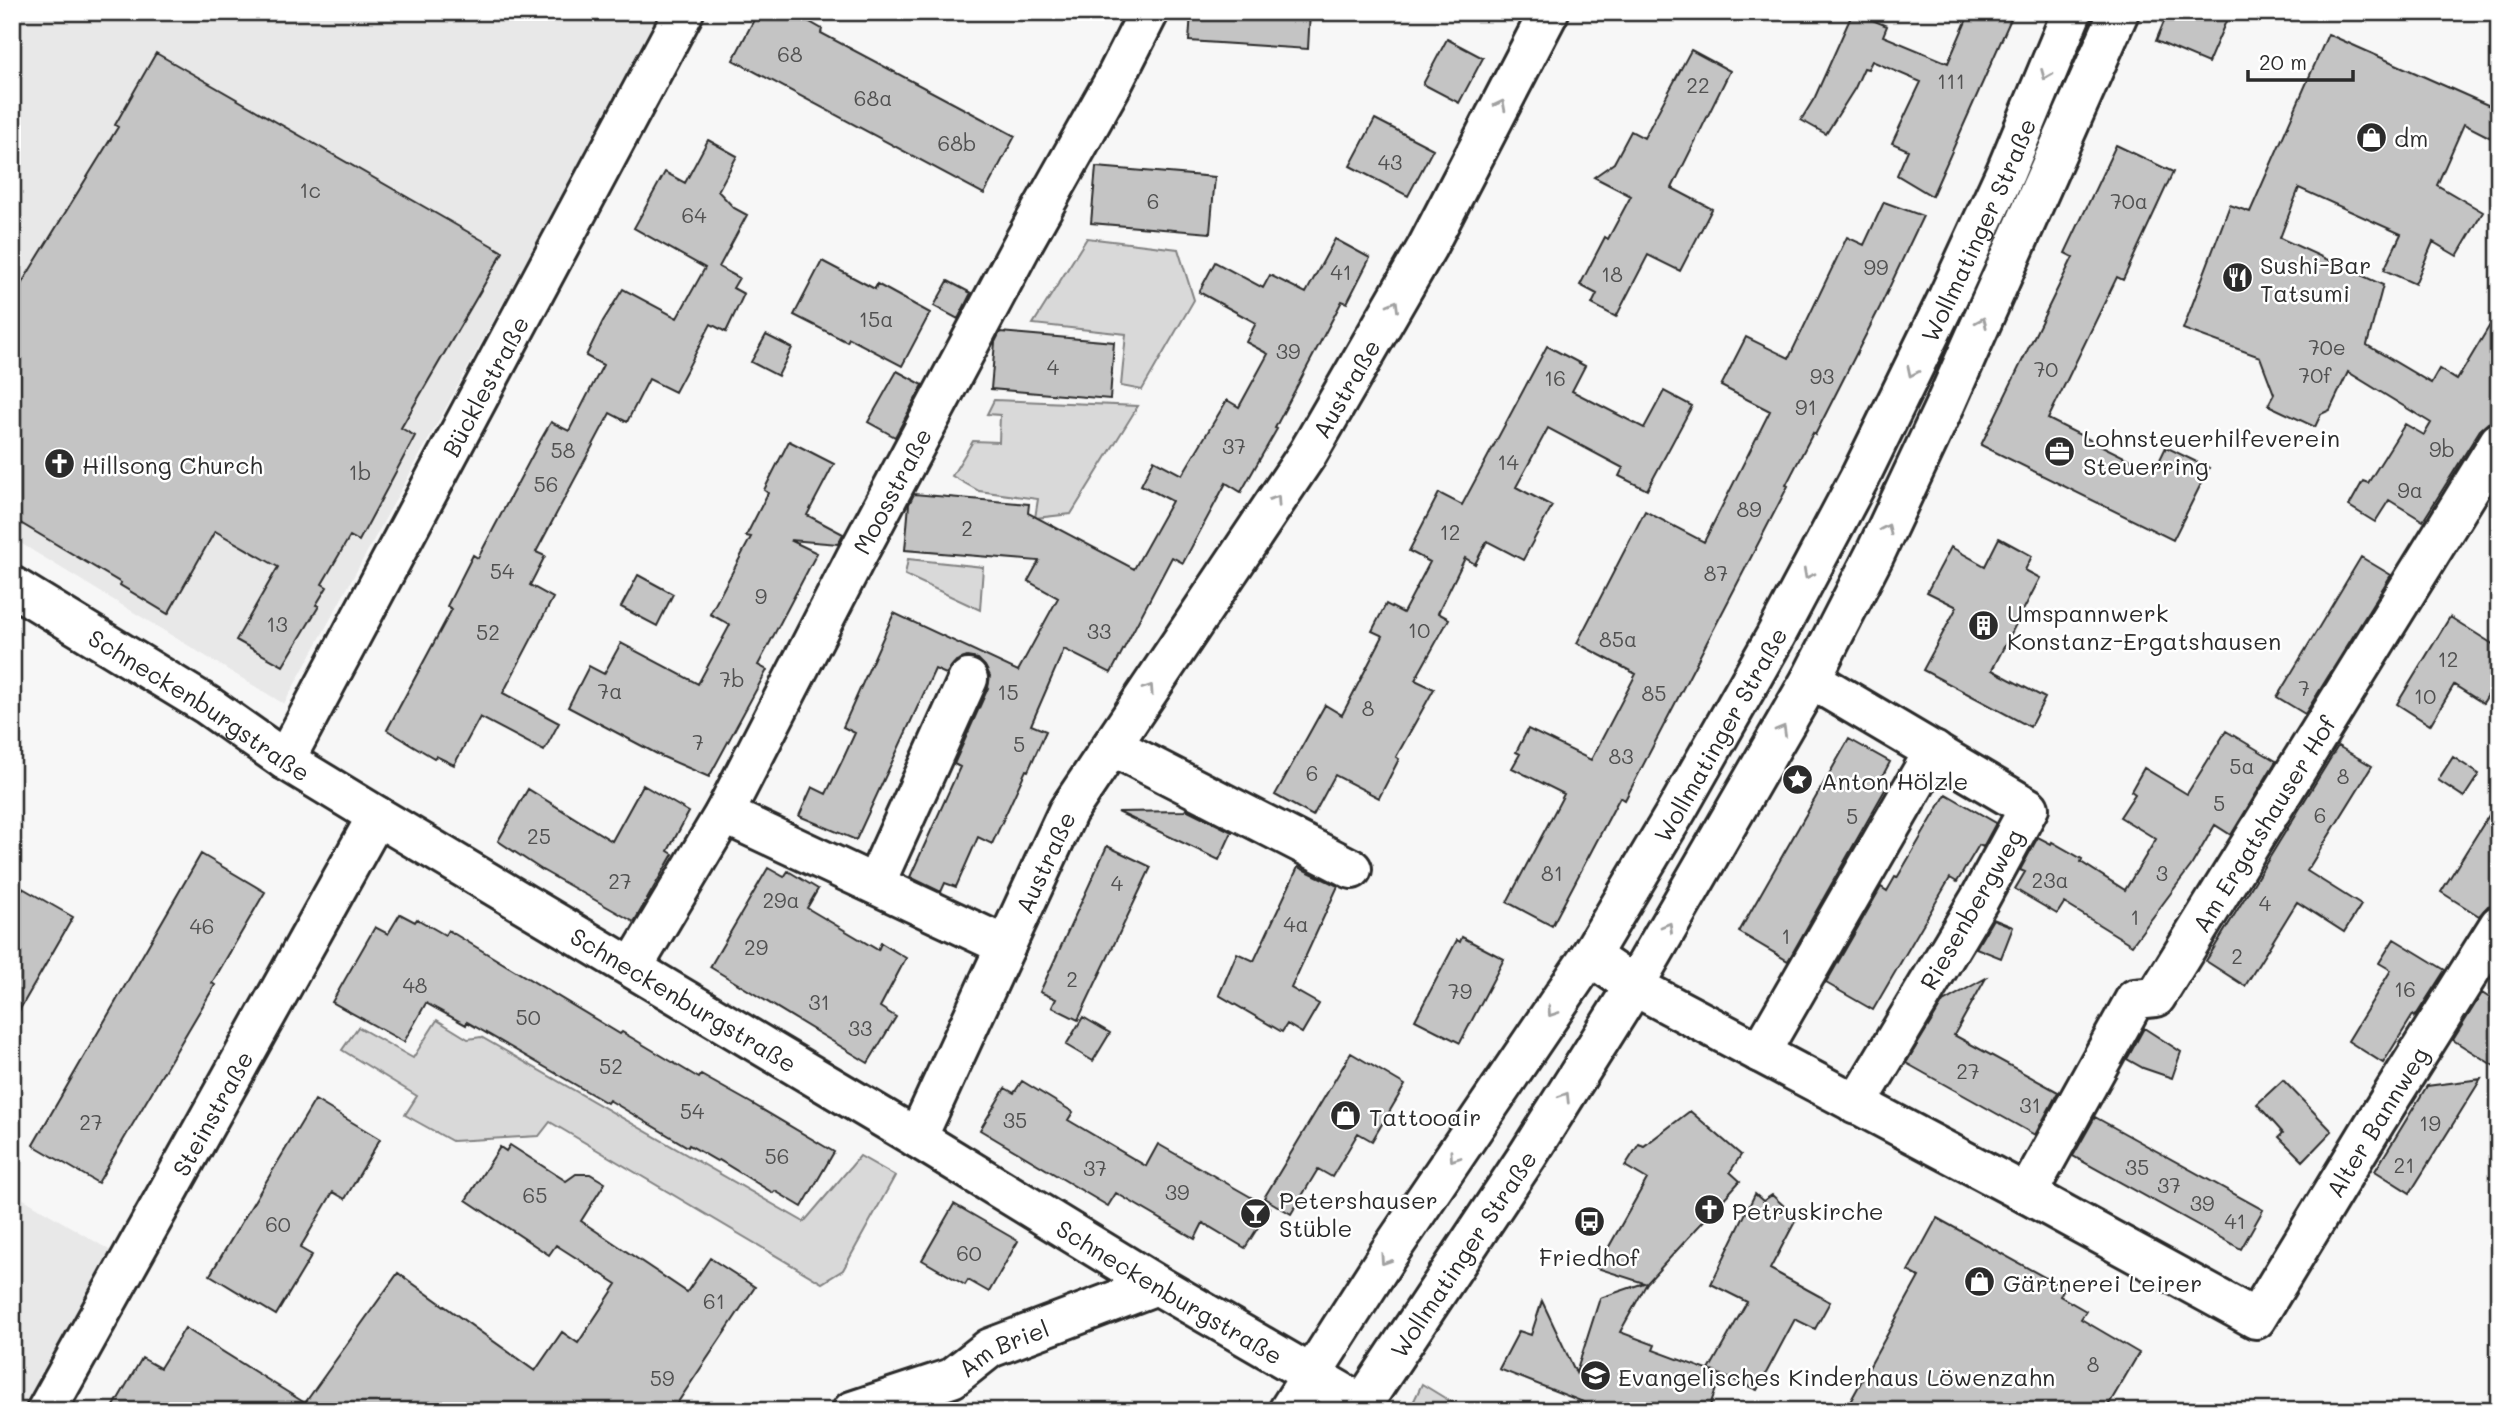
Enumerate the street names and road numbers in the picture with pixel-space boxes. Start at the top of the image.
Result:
street label: Wollmatinger Straße [1913,113,2042,347]
street label: Bücklestraße [434,310,535,462]
street label: Austraße [1305,333,1386,443]
street label: Moosstraße [845,422,937,559]
street label: Schneckenburgstraße [83,621,316,787]
street label: Wollmatinger Straße [1646,622,1793,847]
street label: Am Ergatshauser Hof [2185,709,2342,938]
street label: Austraße [1008,806,1081,918]
street label: Riesenbergweg [1912,823,2030,995]
street label: Schneckenburgstraße [565,920,803,1078]
street label: Alter Bannweg [2318,1040,2435,1203]
street label: Steinstraße [164,1045,259,1181]
street label: Wollmatinger Straße [1383,1144,1543,1363]
street label: Schneckenburgstraße [1051,1212,1289,1370]
street label: Am Briel [951,1312,1053,1383]

